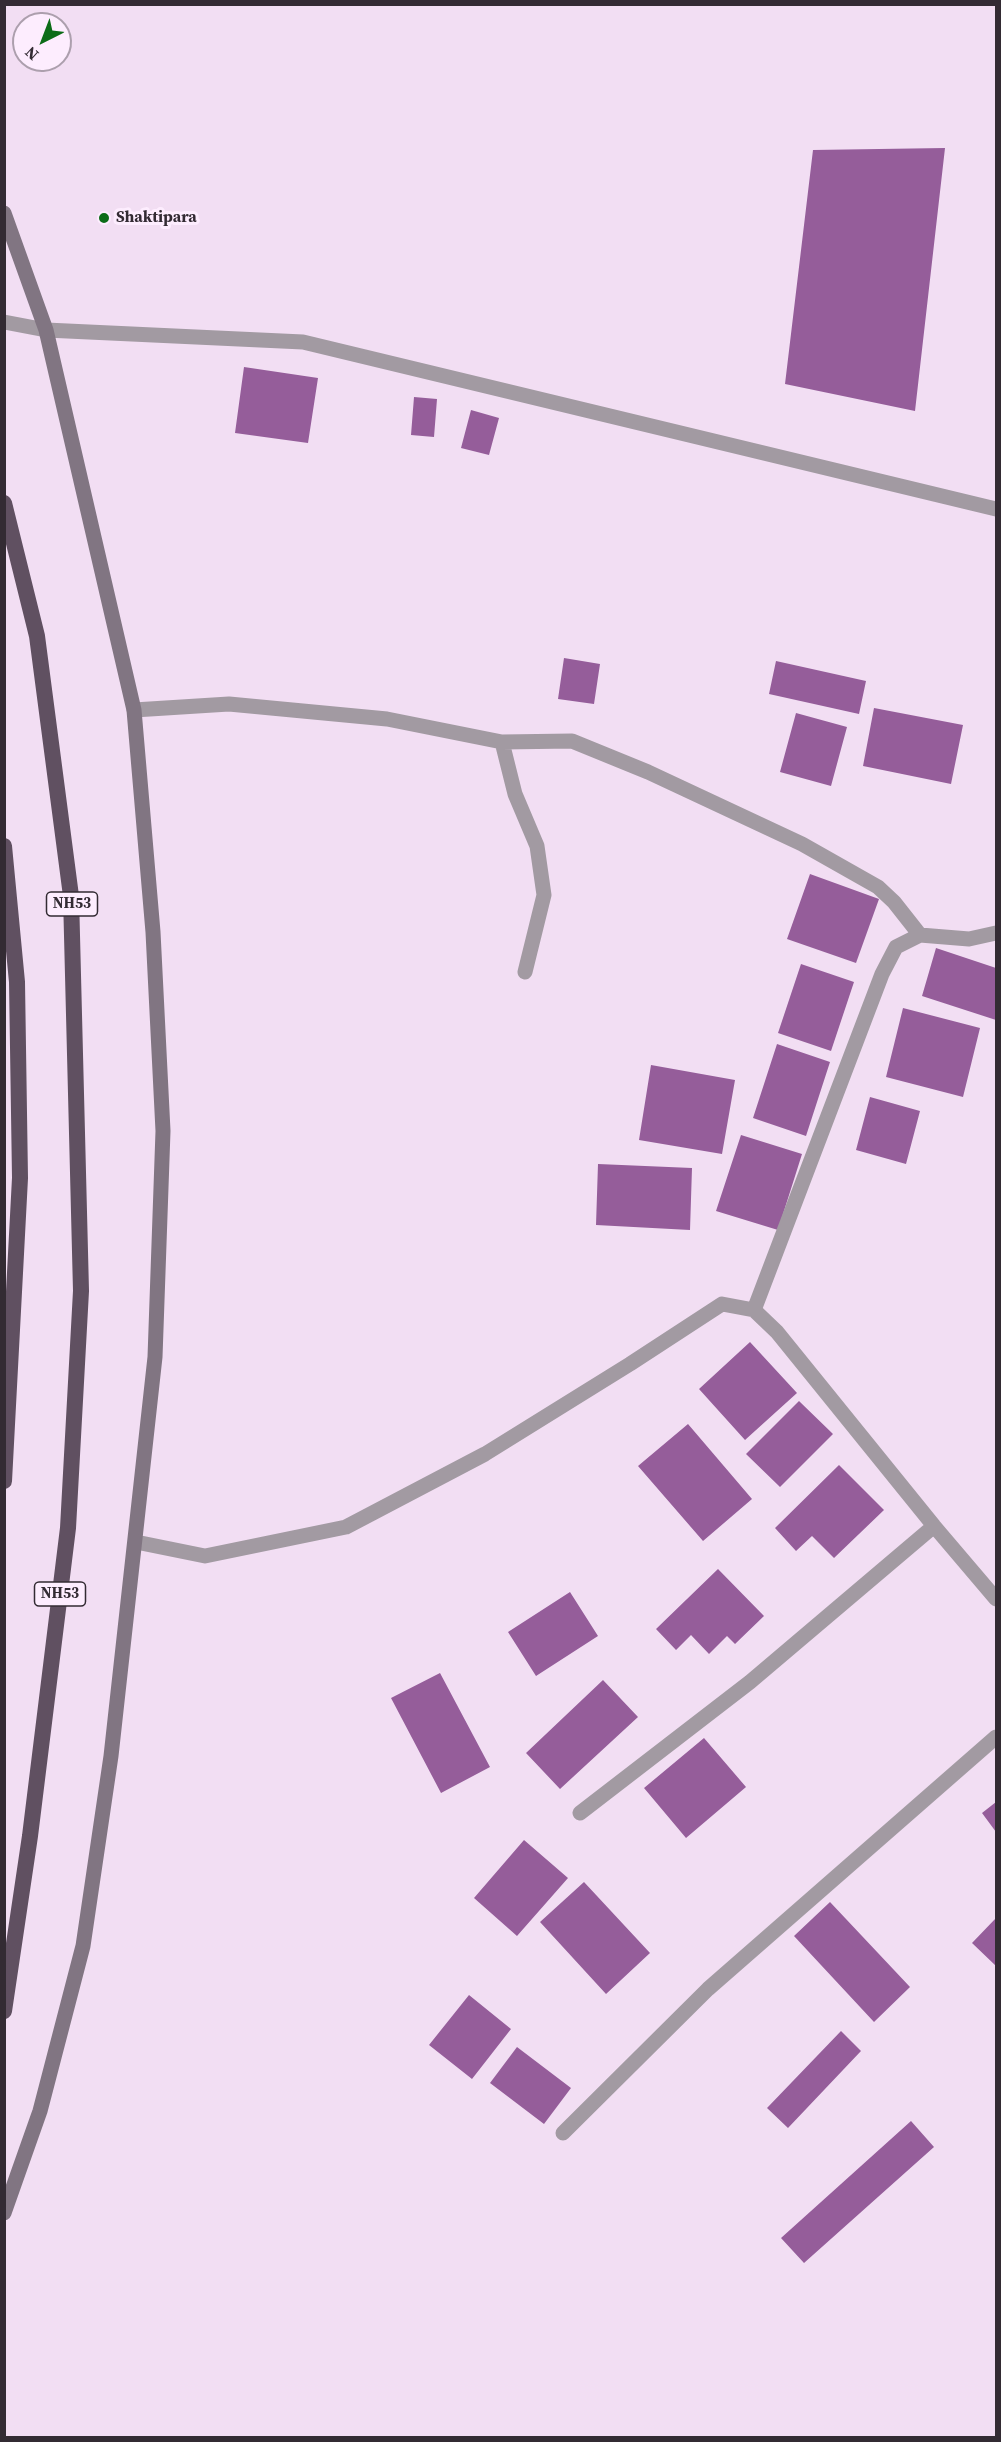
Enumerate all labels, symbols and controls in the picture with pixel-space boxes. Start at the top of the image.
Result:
north arrow [12,12,72,72]
text: N [20,42,43,66]
place label: Shaktipara [116,208,197,228]
marker: Shaktipara [97,211,111,225]
road number: NH53 [46,892,98,916]
road number: NH53 [34,1582,86,1606]

